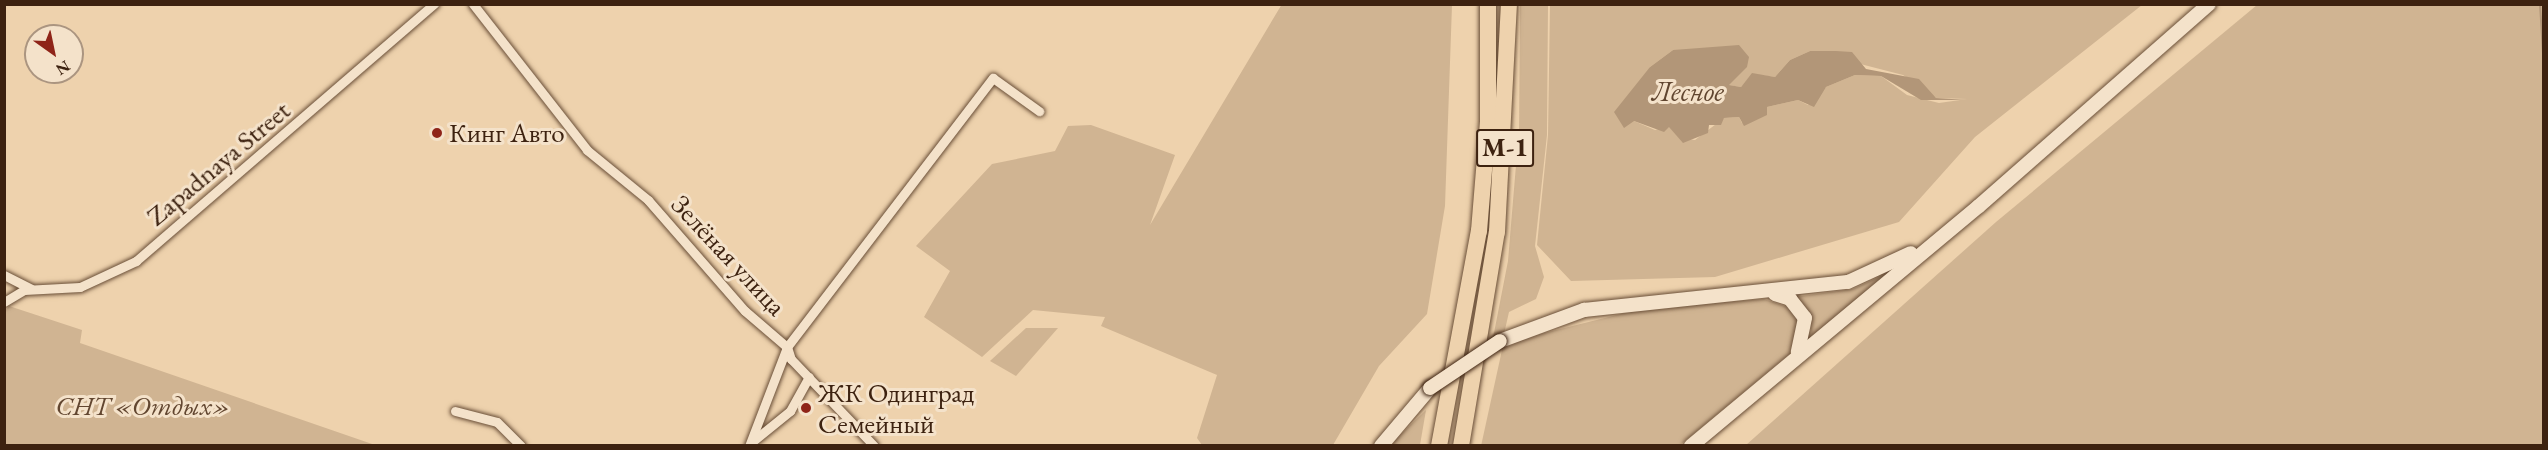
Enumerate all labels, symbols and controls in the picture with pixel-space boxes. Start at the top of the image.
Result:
north arrow [24,24,84,84]
text: N [52,56,74,80]
water label: Лесное [1652,74,1724,108]
street label: Zapadnaya Street [140,94,296,232]
place label: Кинг Авто [449,117,565,149]
road number: М-1 [1475,125,1535,171]
marker: Кинг Авто [430,126,444,140]
street label: Зелёная улица [665,188,793,322]
place label: ЖК Одинград Семейный [818,376,974,439]
park label: СНТ «Отдых» [56,390,230,422]
marker: ЖК Одинград Семейный [799,401,813,415]

